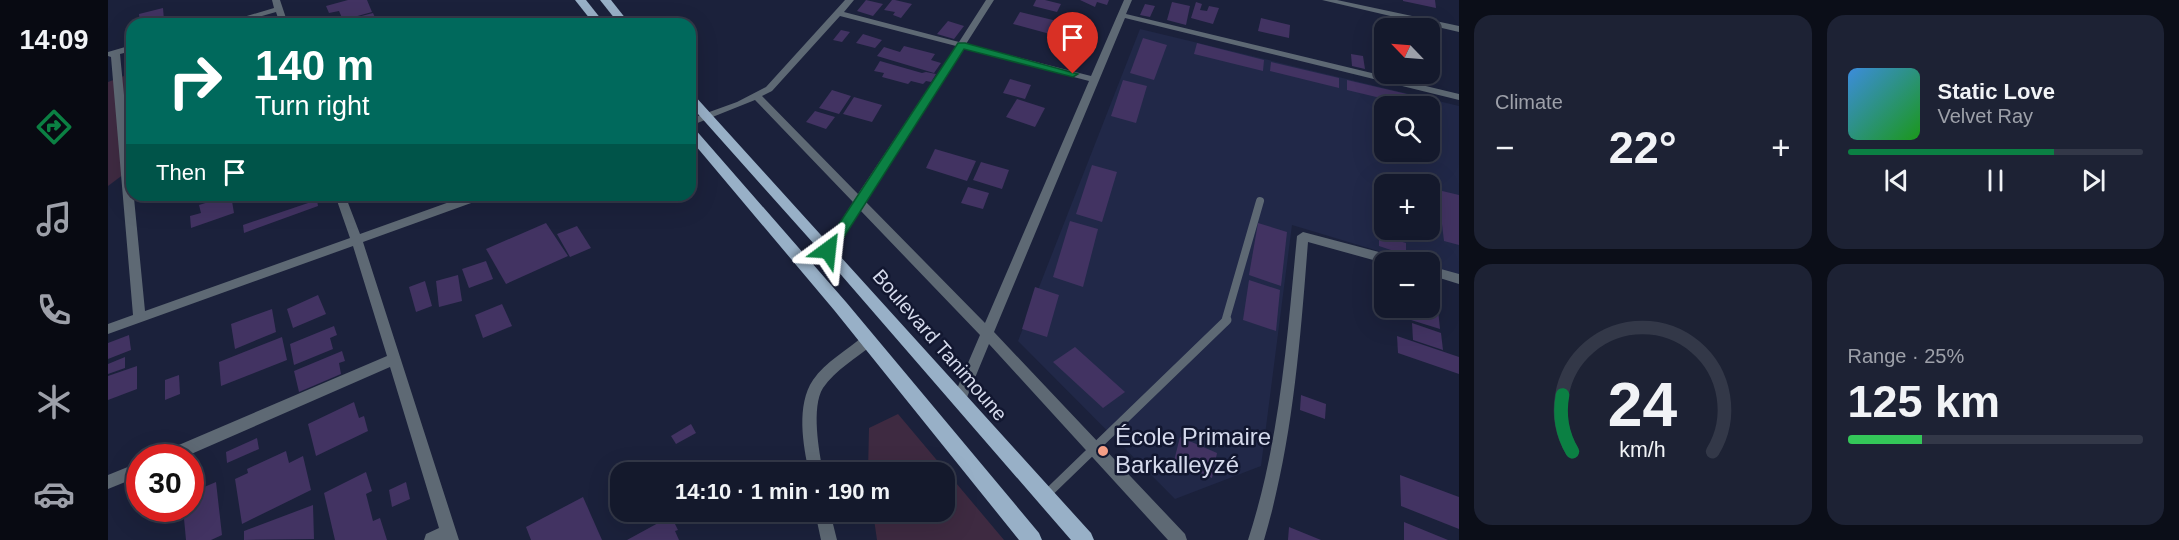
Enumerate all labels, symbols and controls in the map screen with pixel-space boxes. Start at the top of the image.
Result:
pin [1047,12,1098,74]
north arrow [1374,18,1440,84]
map controls [1374,18,1440,318]
icon: arrive [1056,21,1089,54]
text: 14:09 [19,25,89,55]
icon: right [156,42,234,120]
text: 140 m [255,42,374,89]
text: Static Love [1938,79,2055,104]
text: Turn right [255,91,370,121]
text: Climate [1495,91,1563,113]
button: search [1374,96,1440,162]
text: Velvet Ray [1938,105,2033,127]
icon: directions [33,106,75,148]
text: 22° [1609,122,1677,173]
text: − [1495,129,1514,166]
text: + [1771,129,1791,166]
icon: arrive [218,156,251,189]
text: Then [156,160,206,185]
icon: previous [1880,164,1913,197]
icon: pause [1979,164,2012,197]
icon: next [2077,164,2110,197]
button: + [1374,174,1440,240]
icon: music [33,198,75,240]
position arrow [796,218,860,282]
button: − [1374,252,1440,318]
street label: Boulevard Tanimoune [868,265,1012,425]
icon: phone [33,289,75,331]
text: Range · 25% [1848,345,1964,367]
text: 24 [1608,370,1678,439]
text: 125 km [1848,376,2000,427]
icon: climate [33,381,75,423]
place label: École Primaire Barkalleyzé [1115,423,1271,478]
text: km/h [1620,438,1666,462]
speed limit sign: 30 [126,444,204,522]
marker: École Primaire Barkalleyzé [1096,444,1110,458]
icon: car [33,473,75,515]
text: 14:10 · 1 min · 190 m [675,479,890,504]

